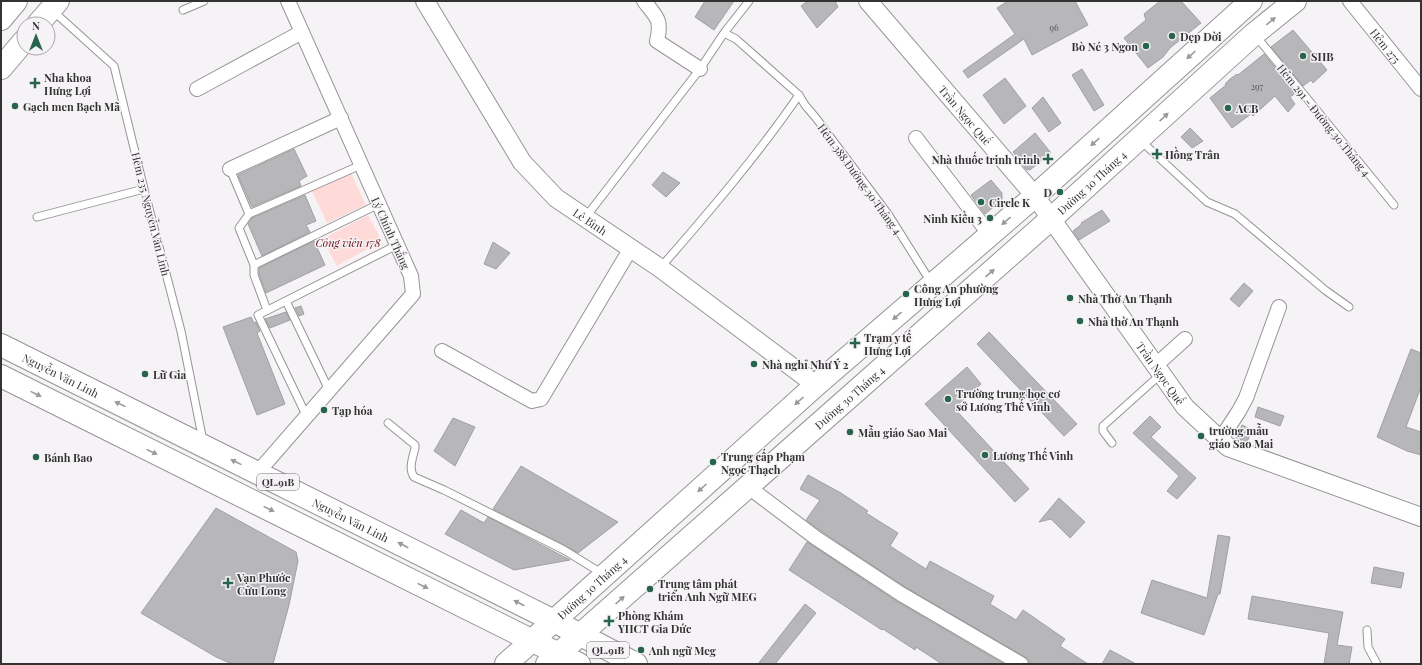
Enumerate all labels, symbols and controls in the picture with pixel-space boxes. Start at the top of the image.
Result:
north arrow [16,16,56,56]
one-way arrow [1265,16,1276,25]
text: N [32,18,40,33]
house number: 96 [1049,21,1059,33]
street label: Hẻm 275 [1367,25,1405,66]
place label: Đẹp Đời [1180,29,1222,44]
marker: Đẹp Đời [1167,31,1177,41]
place label: Bò Né 3 Ngon [1072,39,1138,54]
marker: Bò Né 3 Ngon [1141,41,1151,51]
place label: SHB [1311,49,1334,64]
one-way arrow [1186,51,1196,60]
marker: SHB [1298,51,1308,61]
street label: Hẻm 291 - Đường 30 Tháng 4 [1274,61,1374,180]
place label: Nha khoa Hưng Lợi [44,70,92,98]
marker: Nha khoa Hưng Lợi [29,77,41,89]
house number: 297 [1251,80,1264,92]
street label: Trần Ngọc Quế [936,82,996,148]
place label: Gạch men Bạch Mã [23,99,120,114]
marker: Gạch men Bạch Mã [10,101,20,111]
place label: ACB [1235,101,1259,116]
marker: ACB [1223,103,1233,113]
one-way arrow [1159,112,1169,122]
street label: Hẻm 388 Đường 30 Tháng 4 [815,121,906,238]
one-way arrow [1089,138,1100,147]
street label: Đường 30 Tháng 4 [1054,146,1130,217]
place label: Hồng Trân [1165,146,1220,162]
marker: Hồng Trân [1152,149,1162,159]
street label: Hẻm 235 Nguyễn Văn Linh [128,151,174,278]
place label: Nhà thuốc trinh trinh [932,151,1040,167]
marker: Nhà thuốc trinh trinh [1043,154,1053,164]
place label: D [1043,185,1052,200]
marker: D [1055,187,1065,197]
street label: Lý Chính Thắng [368,195,414,272]
place label: Circle K [989,195,1030,210]
marker: Circle K [976,197,986,207]
street label: Lê Bình [571,204,611,238]
place label: Ninh Kiều 3 [923,210,982,226]
marker: Ninh Kiều 3 [985,213,995,223]
one-way arrow [1000,217,1011,226]
park label: Công viên 178 [315,235,381,250]
one-way arrow [985,268,995,277]
place label: Công An phường Hưng Lợi [914,281,999,309]
marker: Công An phường Hưng Lợi [901,289,911,299]
place label: Nhà Thờ An Thạnh [1078,291,1173,306]
marker: Nhà Thờ An Thạnh [1065,293,1075,303]
one-way arrow [892,311,902,320]
place label: Nhà thờ An Thạnh [1088,314,1179,329]
marker: Nhà thờ An Thạnh [1075,316,1085,326]
place label: Trạm y tế Hưng Lợi [864,329,912,358]
marker: Trạm y tế Hưng Lợi [849,337,861,349]
street label: Trần Ngọc Quế [1133,339,1190,408]
street label: Nguyễn Văn Linh [20,350,102,401]
place label: Nhà nghỉ Như Ý 2 [762,357,849,372]
marker: Nhà nghỉ Như Ý 2 [749,359,759,369]
street label: Đường 30 Tháng 4 [811,362,888,432]
place label: Lữ Gia [153,367,186,382]
marker: Lữ Gia [140,369,150,379]
place label: Trường trung học cơ sở Lương Thế Vinh [956,386,1061,414]
one-way arrow [30,391,42,397]
marker: Trường trung học cơ sở Lương Thế Vinh [943,394,953,404]
one-way arrow [794,396,804,406]
one-way arrow [114,401,126,407]
place label: Tạp hóa [332,403,373,418]
marker: Tạp hóa [319,405,329,415]
place label: trường mẫu giáo Sao Mai [1208,423,1274,451]
place label: Mẫu giáo Sao Mai [858,425,948,440]
marker: Mẫu giáo Sao Mai [845,427,855,437]
marker: trường mẫu giáo Sao Mai [1196,431,1206,441]
place label: Lương Thế Vinh [993,447,1074,463]
one-way arrow [147,448,158,455]
place label: Trung cấp Phạm Ngọc Thạch [721,448,805,477]
place label: Bánh Bao [44,450,92,465]
marker: Lương Thế Vinh [980,450,990,460]
marker: Bánh Bao [31,452,41,462]
marker: Trung cấp Phạm Ngọc Thạch [708,457,718,467]
one-way arrow [231,459,242,465]
road number: QL.91B [257,474,299,490]
one-way arrow [697,483,707,493]
street label: Nguyễn Văn Linh [310,494,392,545]
one-way arrow [263,506,275,512]
one-way arrow [397,542,408,548]
street label: Đường 30 Tháng 4 [554,552,630,622]
place label: Vạn Phước Cửu Long [236,570,291,598]
place label: Trung tâm phát triển Anh Ngữ MEG [657,576,757,604]
marker: Vạn Phước Cửu Long [222,577,234,589]
one-way arrow [417,583,429,589]
marker: Trung tâm phát triển Anh Ngữ MEG [645,584,655,594]
one-way arrow [615,595,625,604]
one-way arrow [513,600,525,607]
place label: Phòng Khám YHCT Gia Đức [617,608,692,636]
marker: Phòng Khám YHCT Gia Đức [603,615,615,627]
road number: QL.91B [587,642,629,658]
place label: Anh ngữ Meg [648,643,717,658]
marker: Anh ngữ Meg [636,645,646,655]

